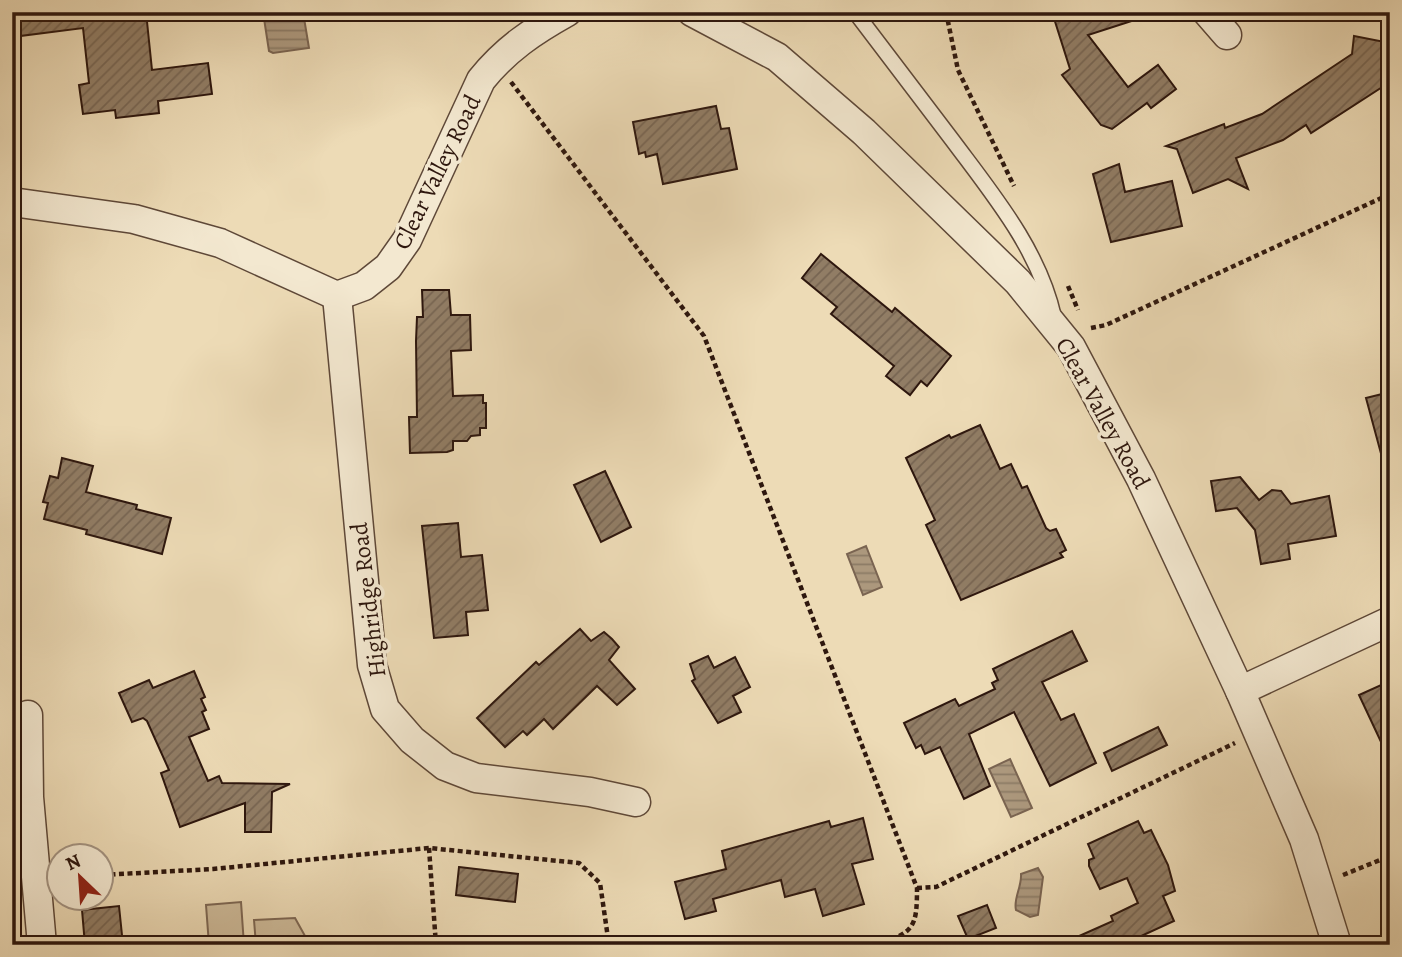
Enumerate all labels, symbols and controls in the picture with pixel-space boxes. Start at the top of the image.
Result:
street label: Clear Valley Road [386,89,488,255]
street label: Clear Valley Road [1048,332,1158,495]
street label: Highridge Road [343,521,393,679]
north arrow [46,842,116,912]
text: N [61,848,85,877]

